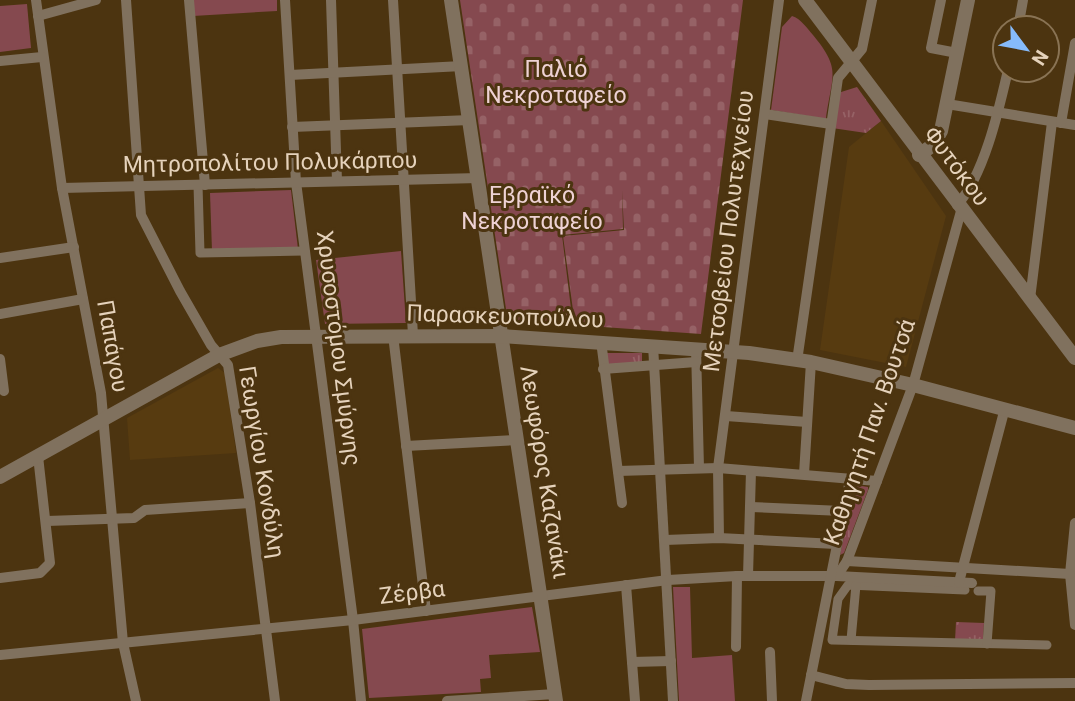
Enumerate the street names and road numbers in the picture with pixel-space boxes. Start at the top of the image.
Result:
street label: Μετσοβείου Πολυτεχνείου [698,89,759,374]
street label: Φυτόκου [918,121,995,211]
street label: Μητροπολίτου Πολυκάρπου [123,146,417,179]
street label: Χρυσοστόμου Σμύρνης [311,229,366,467]
street label: Παπάγου [91,298,134,394]
street label: Παρασκευοπούλου [406,300,604,333]
street label: Καθηγητή Παν. Βουτσά [818,315,921,549]
street label: Λεωφόρος Καζανάκι [514,363,575,581]
street label: Γεωργίου Κονδύλη [233,364,290,560]
street label: Ζέρβα [378,575,446,610]

